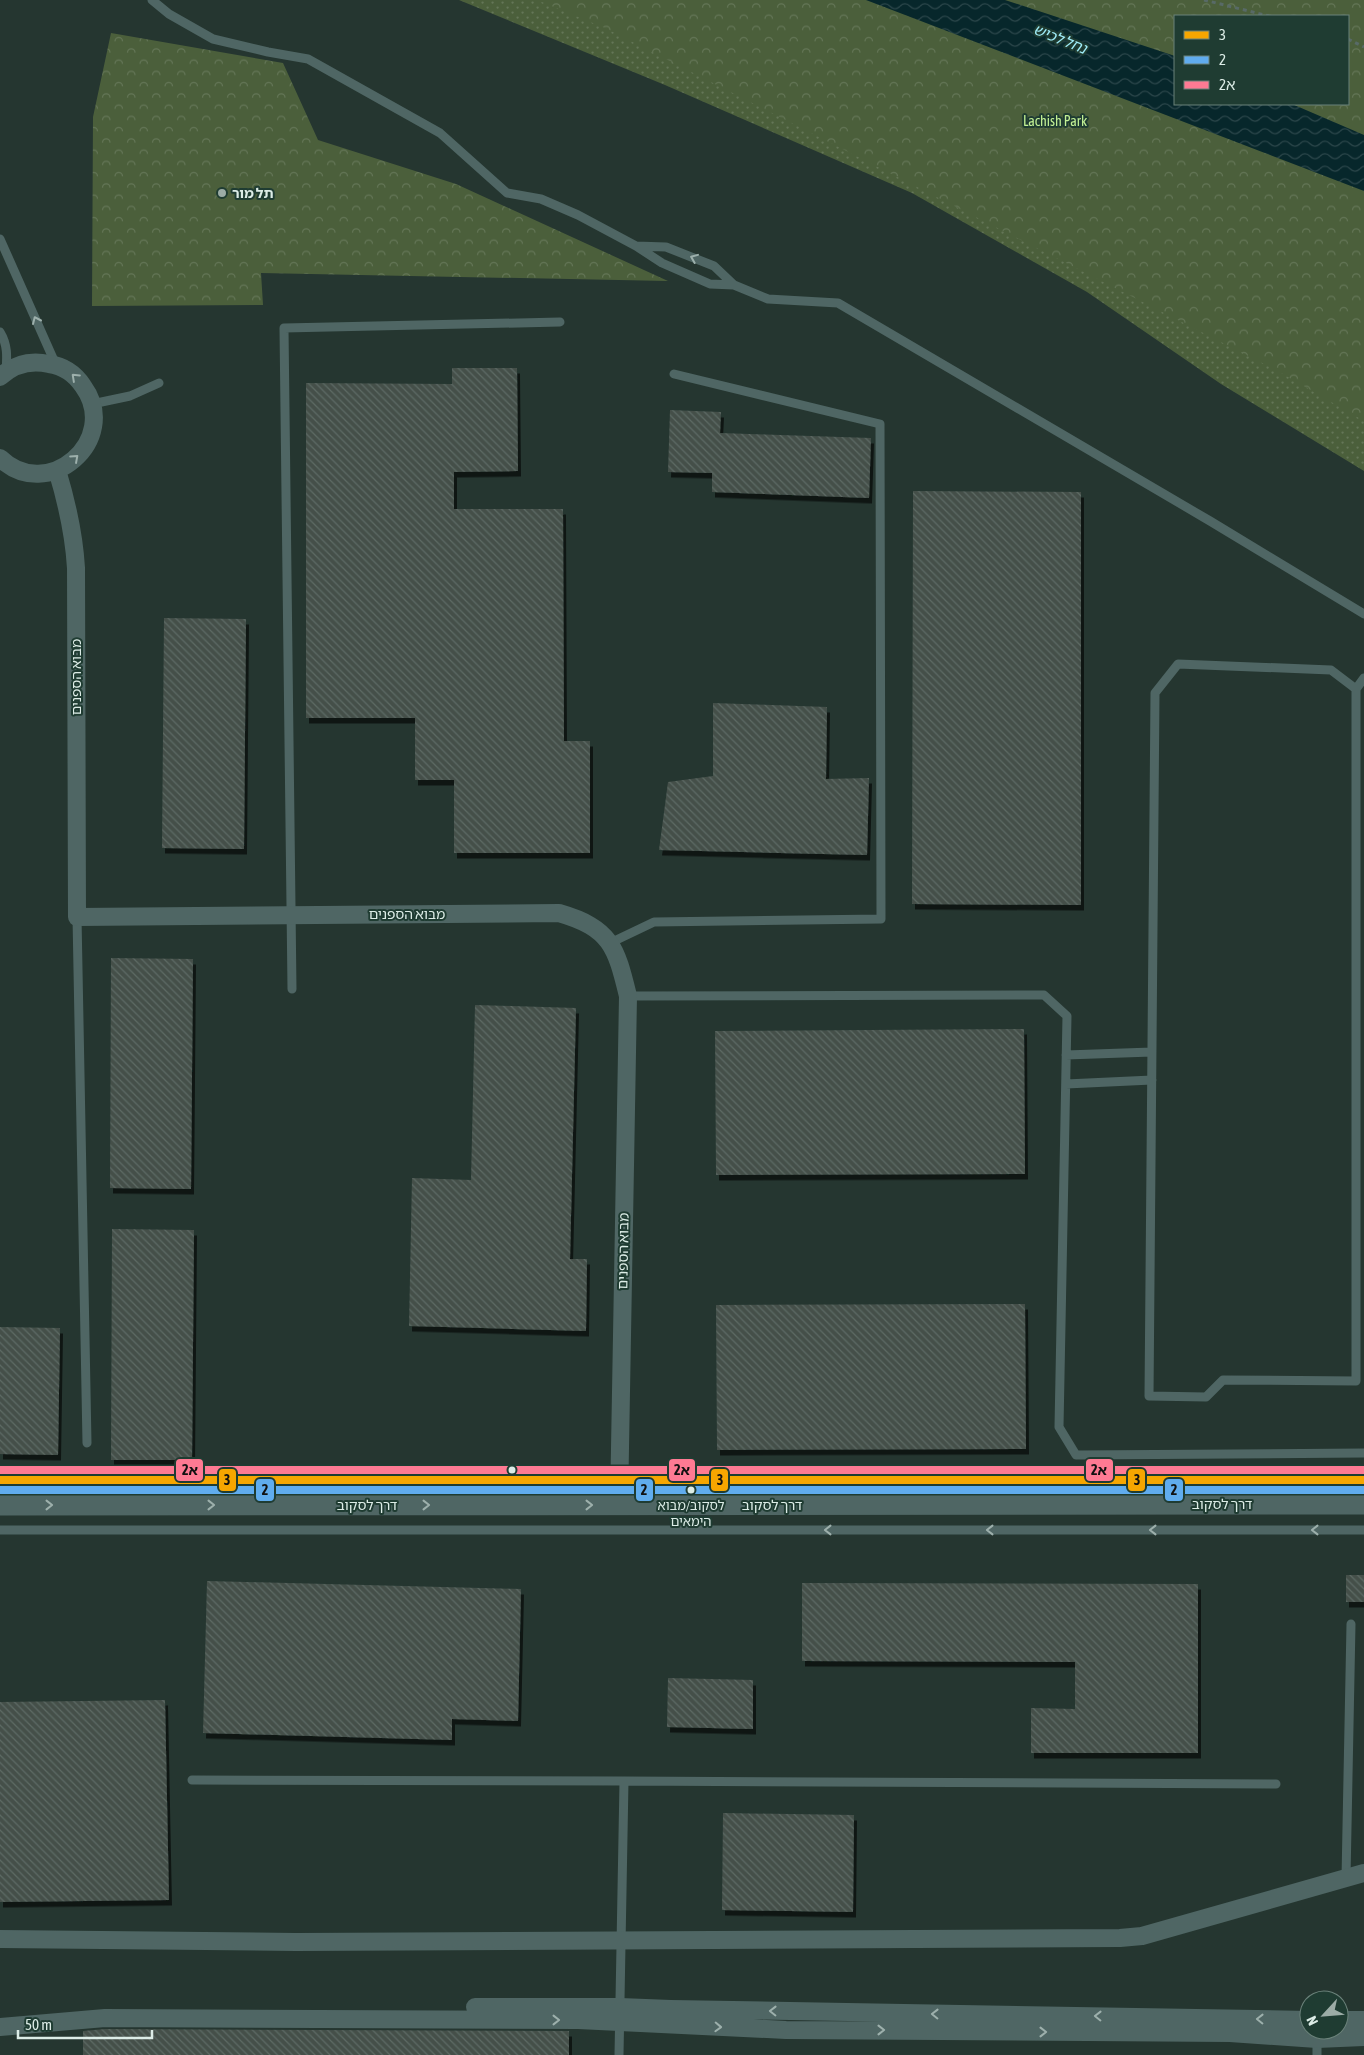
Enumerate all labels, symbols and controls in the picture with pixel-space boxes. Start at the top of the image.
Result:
legend [1174,15,1349,105]
water label: נחל לכיש [1031,20,1091,57]
text: 3 [1219,26,1226,43]
text: 2 [1219,51,1226,68]
text: 2א [1219,76,1236,93]
park label: Lachish Park [1023,113,1087,129]
place label: תל מור [232,185,274,201]
marker: תל מור [216,187,228,199]
one-way arrow [690,254,699,264]
one-way arrow [32,316,43,325]
one-way arrow [72,374,81,383]
one-way arrow [70,455,79,464]
street label: מבוא הספנים [68,639,84,715]
street label: מבוא הספנים [369,906,445,922]
street label: מבוא הספנים [614,1213,632,1289]
line badge: 2א [175,1458,204,1482]
line badge: 2א [668,1458,696,1482]
line badge: 2א [1085,1458,1114,1482]
text: 2א [182,1462,199,1478]
text: 2א [674,1462,691,1478]
text: 2א [1091,1462,1108,1478]
unlabelled marker [507,1465,517,1475]
line badge: 3 [218,1468,237,1492]
line badge: 3 [710,1468,729,1492]
line badge: 3 [1127,1468,1146,1492]
text: 3 [224,1472,230,1488]
text: 3 [717,1472,723,1488]
text: 3 [1134,1472,1140,1488]
line badge: 2 [255,1478,275,1502]
line badge: 2 [635,1478,654,1502]
line badge: 2 [1164,1478,1184,1502]
text: 2 [262,1482,269,1498]
text: 2 [641,1482,648,1498]
text: 2 [1171,1482,1178,1498]
marker: לסקוב/מבוא הימאים [686,1485,696,1495]
street label: דרך לסקוב [1192,1496,1253,1512]
street label: דרך לסקוב [337,1497,398,1513]
street label: דרך לסקוב [742,1497,803,1513]
place label: לסקוב/מבוא הימאים [658,1498,725,1529]
one-way arrow [45,1500,53,1510]
one-way arrow [208,1500,215,1510]
one-way arrow [422,1500,430,1510]
one-way arrow [585,1500,593,1510]
one-way arrow [824,1525,832,1535]
one-way arrow [986,1525,994,1535]
one-way arrow [1149,1525,1156,1535]
one-way arrow [1311,1525,1319,1535]
north arrow [1299,1990,1349,2040]
one-way arrow [769,2006,776,2016]
scale bar [18,2008,151,2040]
one-way arrow [931,2009,939,2019]
one-way arrow [1094,2011,1102,2022]
text: N [1303,2013,1321,2028]
one-way arrow [1256,2014,1264,2024]
one-way arrow [552,2015,560,2025]
text: 50 m [25,2016,52,2033]
one-way arrow [714,2022,722,2032]
one-way arrow [877,2025,885,2036]
one-way arrow [1040,2027,1047,2037]

